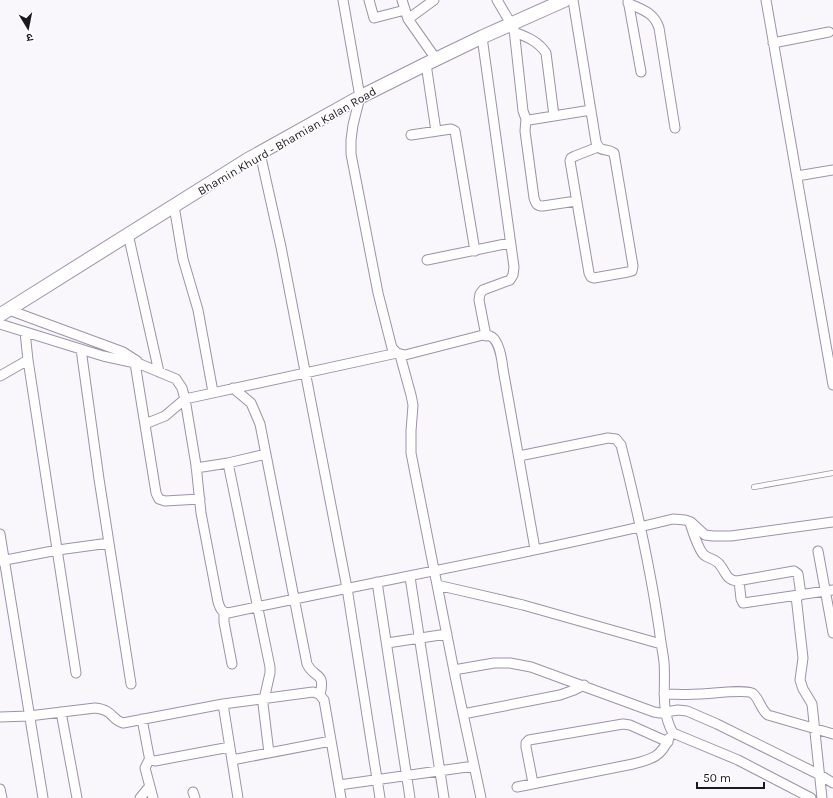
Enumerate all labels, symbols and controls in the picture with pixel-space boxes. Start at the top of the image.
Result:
north arrow [8,8,48,48]
text: उ [25,30,34,44]
street label: Bhamin Khurd - Bhamian Kalan Road [195,84,379,198]
scale bar [697,764,764,790]
text: 50 m [703,771,731,785]

